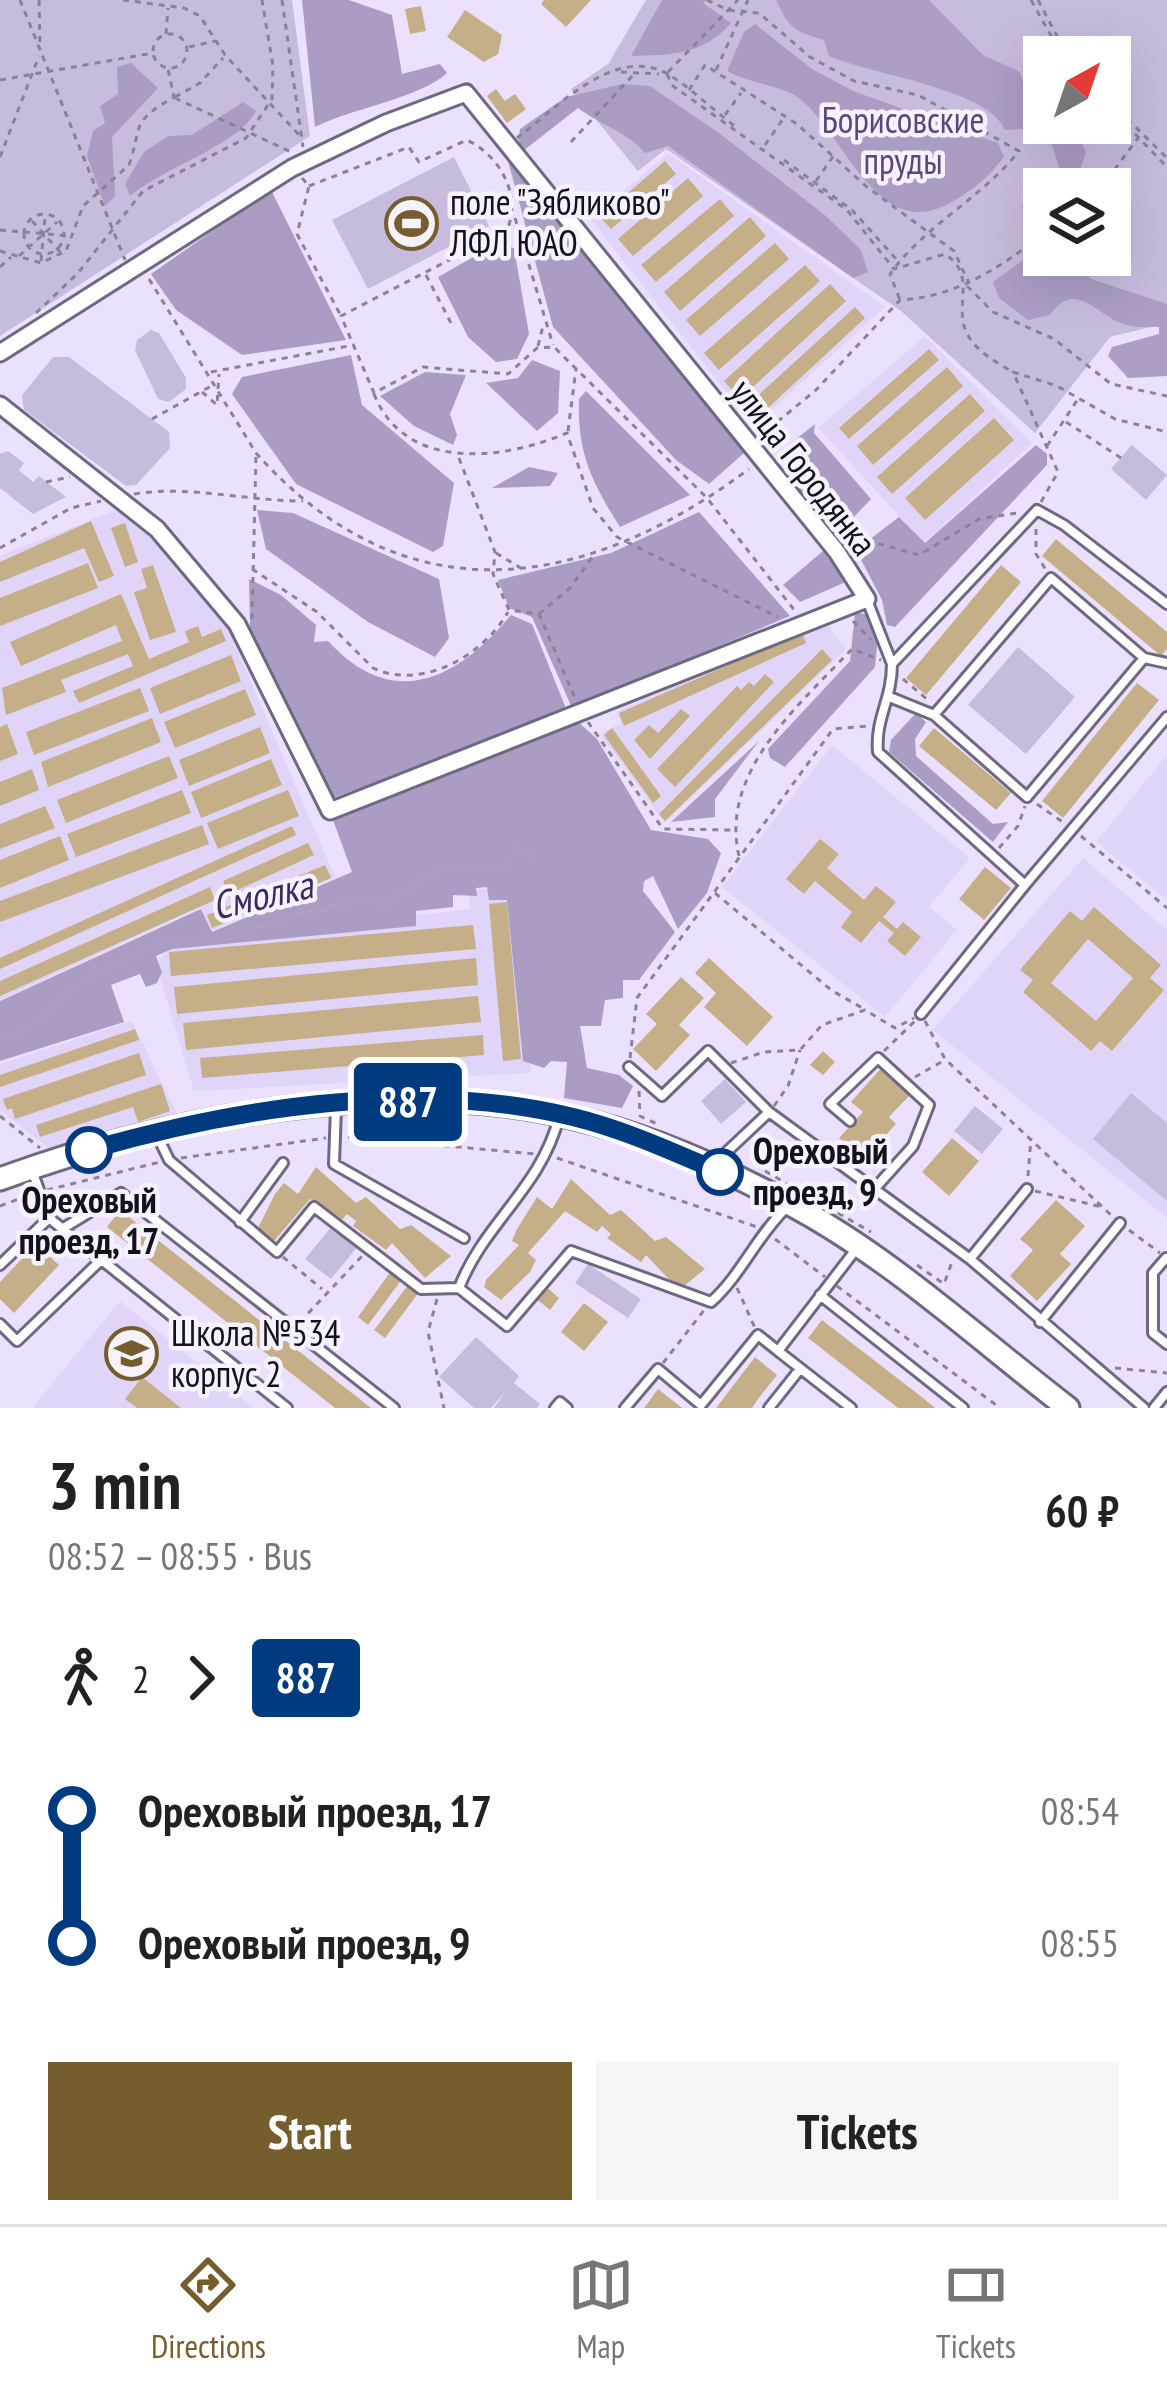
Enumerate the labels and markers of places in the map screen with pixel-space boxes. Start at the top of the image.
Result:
place label: поле "Зябликово" ЛФЛ ЮАО [449,178,670,266]
sports icon: поле "Зябликово" ЛФЛ ЮАО [383,195,439,251]
place label: Ореховый проезд, 9 [753,1127,888,1215]
marker: Ореховый проезд, 17 [67,1128,111,1172]
marker: Ореховый проезд, 9 [698,1150,742,1194]
place label: Ореховый проезд, 17 [19,1176,159,1264]
place label: Школа №534 корпус 2 [171,1309,340,1397]
school or university icon: Школа №534 корпус 2 [104,1326,160,1382]

